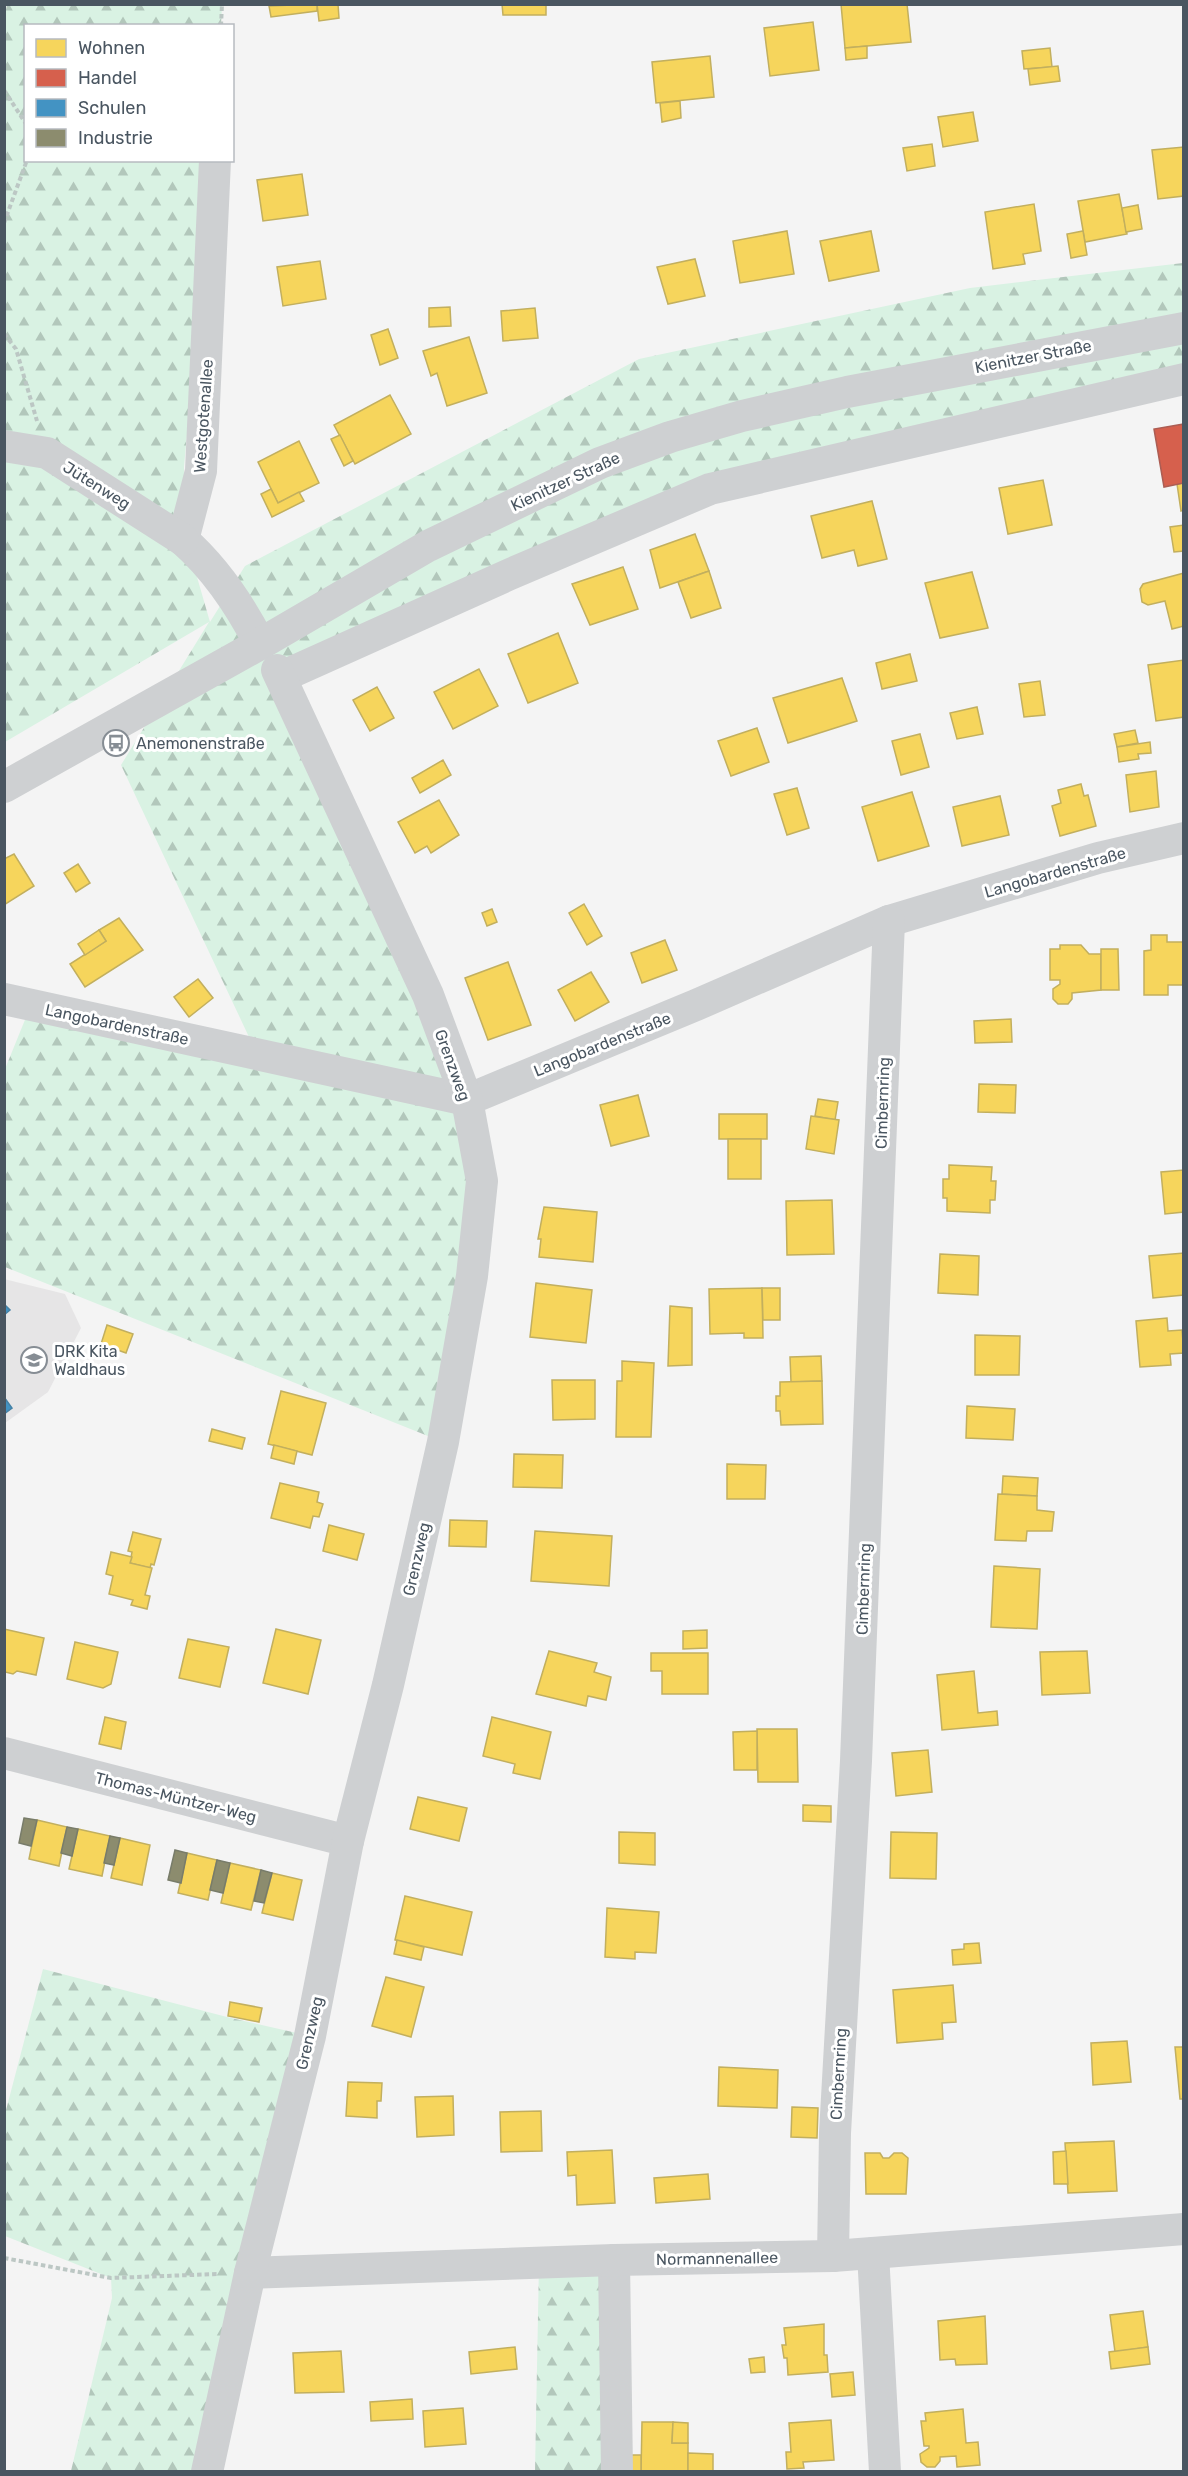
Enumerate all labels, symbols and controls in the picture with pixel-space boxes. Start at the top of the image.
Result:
legend [24,24,234,162]
text: Wohnen [78,37,145,59]
text: Handel [78,67,137,89]
text: Schulen [78,97,146,119]
text: Industrie [78,127,153,149]
street label: Kienitzer Straße [973,336,1093,377]
street label: Westgotenallee [190,359,217,474]
street label: Kienitzer Straße [508,448,623,515]
street label: Jütenweg [60,457,134,514]
bus stop icon: Anemonenstraße [101,728,131,758]
place label: Anemonenstraße [136,734,265,753]
street label: Langobardenstraße [982,843,1128,902]
street label: Langobardenstraße [43,1000,190,1049]
street label: Langobardenstraße [531,1008,674,1081]
street label: Grenzweg [431,1027,474,1104]
street label: Cimbernring [871,1057,894,1149]
place label: DRK Kita Waldhaus [54,1342,125,1379]
school or university icon: DRK Kita Waldhaus [19,1345,49,1375]
street label: Grenzweg [399,1521,434,1598]
street label: Cimbernring [852,1543,875,1635]
street label: Thomas-Müntzer-Weg [93,1768,259,1827]
street label: Grenzweg [292,1995,327,2072]
street label: Cimbernring [827,2027,850,2121]
street label: Normannenallee [656,2248,778,2269]

